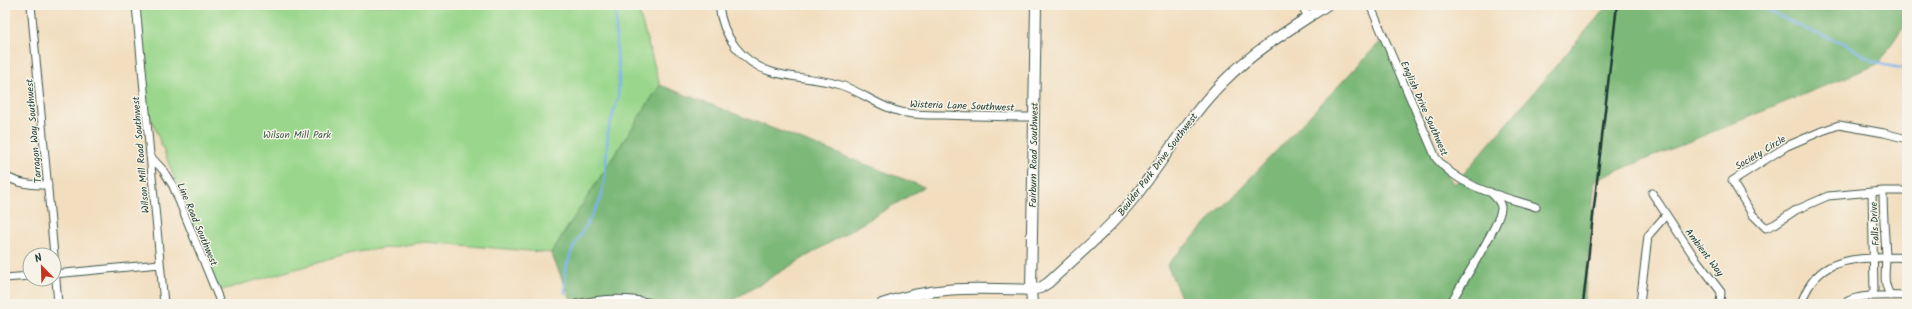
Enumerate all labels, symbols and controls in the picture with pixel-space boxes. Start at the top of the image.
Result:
street label: English Drive Southwest [1396,58,1452,159]
street label: Tarragon Way Southwest [21,78,47,184]
street label: Wilson Mill Road Southwest [128,96,154,214]
street label: Wisteria Lane Southwest [909,96,1015,116]
street label: Fairburn Road Southwest [1025,102,1043,208]
street label: Boulder Park Drive Southwest [1114,110,1202,219]
park label: Wilson Mill Park [263,127,331,143]
street label: Society Circle [1732,131,1789,174]
street label: Line Road Southwest [172,180,222,269]
street label: Falls Drive [1866,201,1884,246]
street label: Ambient Way [1681,225,1728,280]
north arrow [22,247,62,287]
text: N [32,249,45,268]

